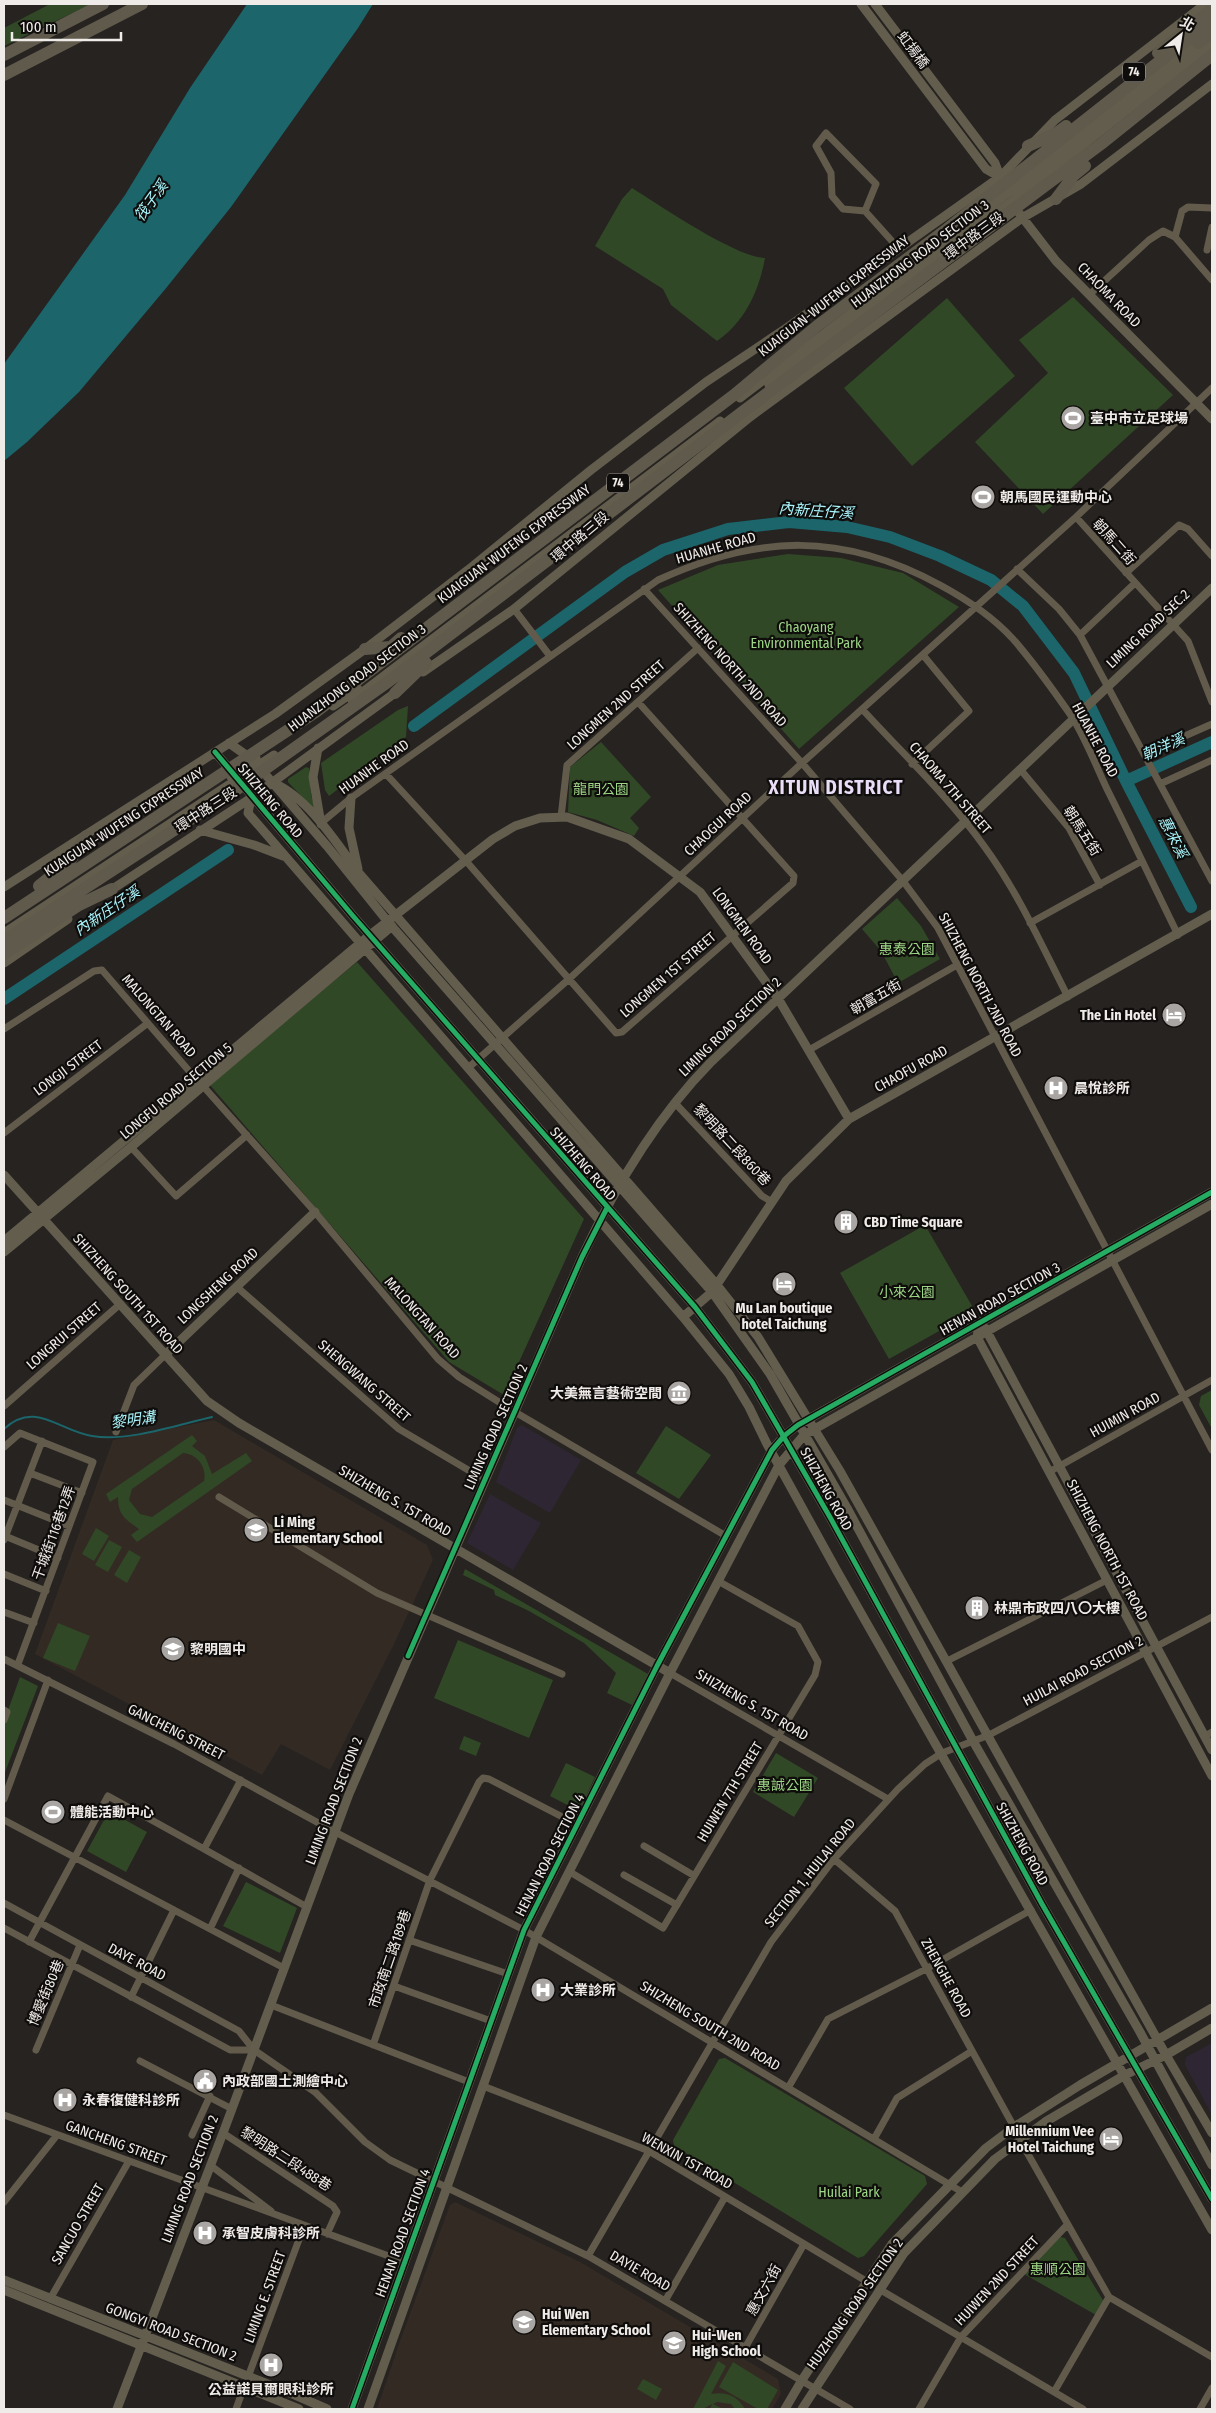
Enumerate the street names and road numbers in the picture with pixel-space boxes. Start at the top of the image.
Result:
street label: 虹揚橋 [894,28,932,72]
road number: 74 [1123,62,1145,82]
street label: HUANZHONG ROAD SECTION 3 [848,197,992,311]
street label: 環中路三段 [941,209,1007,263]
street label: KUAIGUAN-WUFENG EXPRESSWAY [755,232,913,360]
street label: CHAOMA ROAD [1074,259,1144,331]
road number: 74 [607,473,629,492]
street label: KUAIGUAN-WUFENG EXPRESSWAY [434,481,594,607]
street label: 環中路三段 [548,508,612,566]
street label: 朝馬二街 [1089,516,1139,568]
street label: HUANHE ROAD [674,528,758,568]
street label: LIMING ROAD SEC.2 [1103,586,1193,672]
street label: SHIZHENG NORTH 2ND ROAD [670,599,790,731]
street label: HUANZHONG ROAD SECTION 3 [285,621,429,735]
street label: LONGMEN 2ND STREET [564,656,669,753]
street label: HUANHE ROAD [1068,700,1122,780]
street label: HUANHE ROAD [336,736,412,798]
street label: CHAOMA 7TH STREET [905,738,995,838]
street label: SHIZHENG ROAD [234,760,306,842]
street label: KUAIGUAN-WUFENG EXPRESSWAY [41,764,207,880]
street label: 環中路三段 [172,784,240,836]
street label: CHAOGUI ROAD [681,788,755,860]
street label: 朝馬五街 [1060,803,1104,859]
street label: LONGMEN ROAD [708,884,776,968]
street label: SHIZHENG NORTH 2ND ROAD [935,910,1025,1060]
street label: LONGMEN 1ST STREET [617,928,720,1021]
street label: MALONGTAN ROAD [118,971,200,1061]
street label: LIMING ROAD SECTION 2 [675,974,785,1080]
street label: 朝富五街 [848,976,904,1018]
street label: LONGJI STREET [30,1036,106,1099]
street label: LONGFU ROAD SECTION 5 [117,1039,235,1143]
street label: CHAOFU ROAD [871,1042,951,1096]
street label: 黎明路二段860巷 [690,1101,774,1189]
street label: SHIZHENG ROAD [546,1124,620,1204]
street label: SHIZHENG SOUTH 1ST ROAD [69,1230,187,1358]
street label: LONGSHENG ROAD [174,1244,262,1328]
street label: HENAN ROAD SECTION 3 [937,1259,1063,1339]
street label: MALONGTAN ROAD [381,1273,463,1363]
street label: LONGRUI STREET [23,1298,105,1373]
street label: SHENGWANG STREET [314,1336,414,1426]
street label: LIMING ROAD SECTION 2 [461,1362,531,1492]
street label: HUIMIN ROAD [1087,1389,1163,1441]
street label: SHIZHENG ROAD [796,1445,856,1533]
street label: SHIZHENG S. 1ST ROAD [336,1462,454,1540]
street label: SHIZHENG NORTH 1ST ROAD [1063,1477,1151,1623]
street label: 干城街116巷12弄 [29,1483,79,1583]
street label: HUILAI ROAD SECTION 2 [1020,1632,1146,1710]
street label: SHIZHENG S. 1ST ROAD [693,1666,811,1744]
street label: GANCHENG STREET [125,1700,228,1764]
street label: LIMING ROAD SECTION 2 [302,1735,366,1867]
street label: HUIWEN 7TH STREET [693,1739,767,1845]
street label: HENAN ROAD SECTION 4 [512,1791,588,1919]
street label: SHIZHENG ROAD [992,1800,1052,1888]
street label: SECTION 1, HUILAI ROAD [761,1815,859,1931]
street label: 市政南二路189巷 [365,1908,415,2010]
street label: ZHENGHE ROAD [917,1935,975,2021]
street label: DAYE ROAD [105,1940,169,1984]
street label: 博愛街80巷 [24,1957,68,2029]
street label: SHIZHENG SOUTH 2ND ROAD [637,1977,783,2075]
street label: LIMING ROAD SECTION 2 [158,2113,222,2245]
street label: GANCHENG STREET [63,2117,169,2169]
street label: 黎明路二段488巷 [237,2123,335,2195]
street label: WENXIN 1ST ROAD [639,2129,735,2193]
street label: HENAN ROAD SECTION 4 [372,2166,434,2300]
street label: SANCUO STREET [48,2180,108,2267]
street label: HUIWEN 2ND STREET [951,2233,1043,2329]
street label: HUIZHONG ROAD SECTION 2 [803,2235,907,2373]
street label: DAYIE ROAD [607,2247,673,2295]
street label: LIMING E. STREET [241,2248,290,2345]
street label: 惠文六街 [743,2261,785,2319]
street label: GONGYI ROAD SECTION 2 [103,2299,239,2365]

